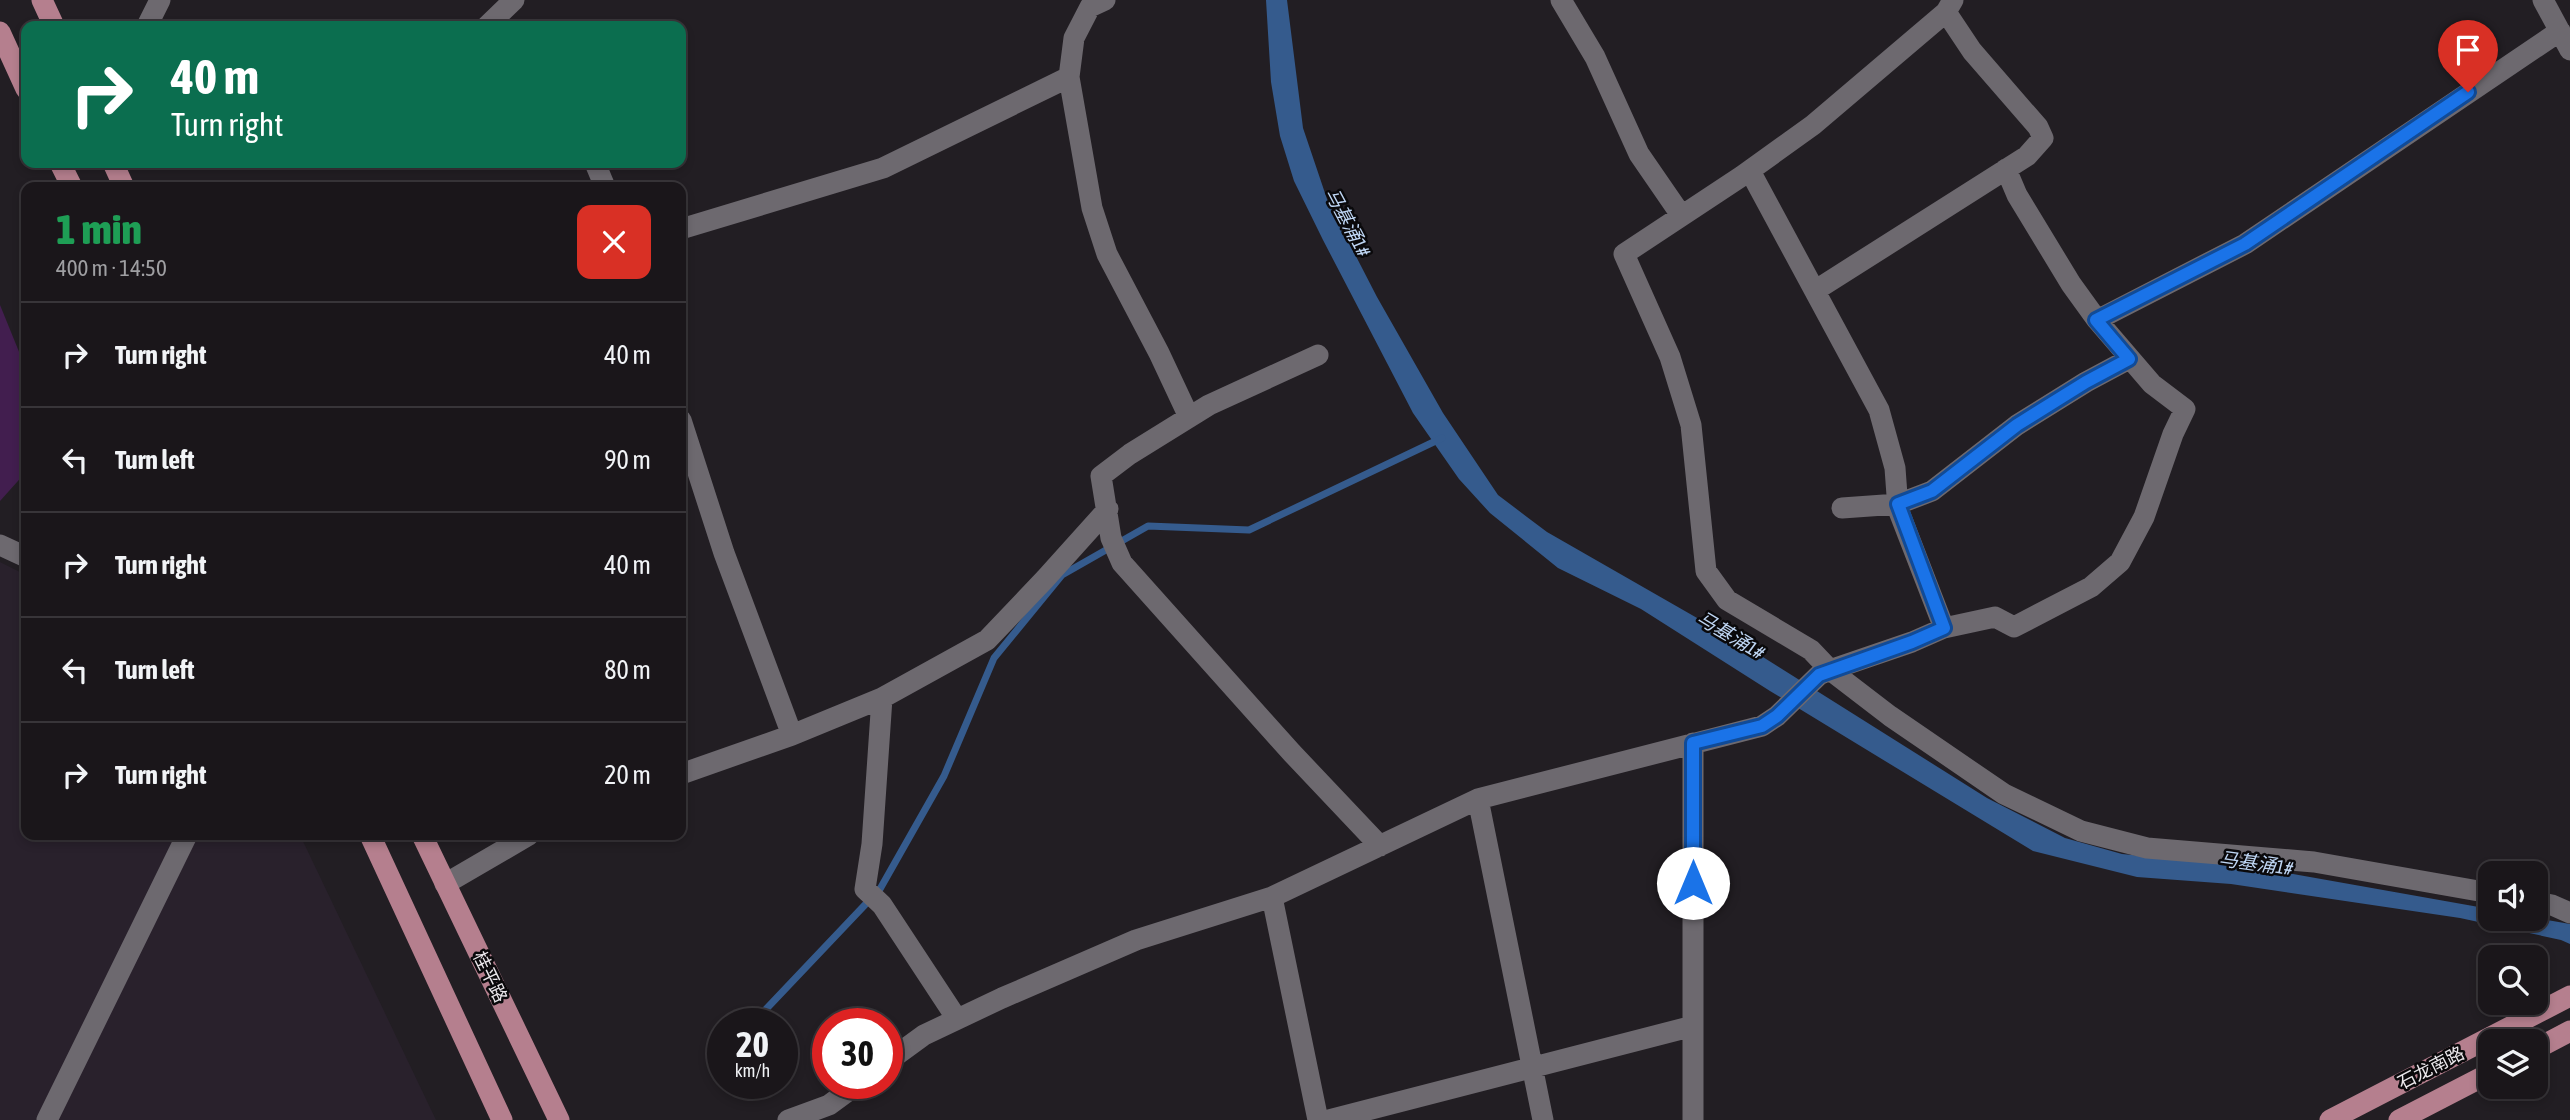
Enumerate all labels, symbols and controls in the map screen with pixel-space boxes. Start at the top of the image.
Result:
pin [2438,20,2498,92]
icon: arrive [2449,31,2487,69]
text: 40 m [171,48,259,104]
icon: right [56,49,147,140]
text: Turn right [171,106,284,143]
water label: 马基涌1# [1321,184,1375,261]
text: 1 min [56,205,142,253]
button: close [577,205,651,279]
text: 400 m · 14:50 [56,255,167,281]
icon: right [56,336,94,374]
text: Turn right [115,340,206,370]
text: 40 m [604,340,651,370]
icon: left [56,441,94,479]
text: Turn left [115,445,195,475]
text: 90 m [604,445,651,475]
icon: right [56,546,94,584]
text: Turn right [115,550,206,580]
text: 40 m [604,550,651,580]
water label: 马基涌1# [1693,606,1769,664]
icon: left [56,651,94,689]
text: Turn left [115,655,195,685]
text: 80 m [604,655,651,685]
icon: right [56,756,94,794]
text: Turn right [115,760,206,790]
text: 20 m [604,760,651,790]
position arrow [1656,846,1730,920]
water label: 马基涌1# [2218,847,2295,879]
map controls [2478,861,2548,1099]
button: sound [2478,861,2548,931]
button: search [2478,945,2548,1015]
street label: 桂平路 [469,948,512,1006]
speed limit sign: 30 [812,1008,903,1099]
text: 20 [736,1024,769,1064]
button: layers [2478,1029,2548,1099]
street label: 石龙南路 [2394,1042,2468,1093]
text: km/h [735,1060,770,1081]

